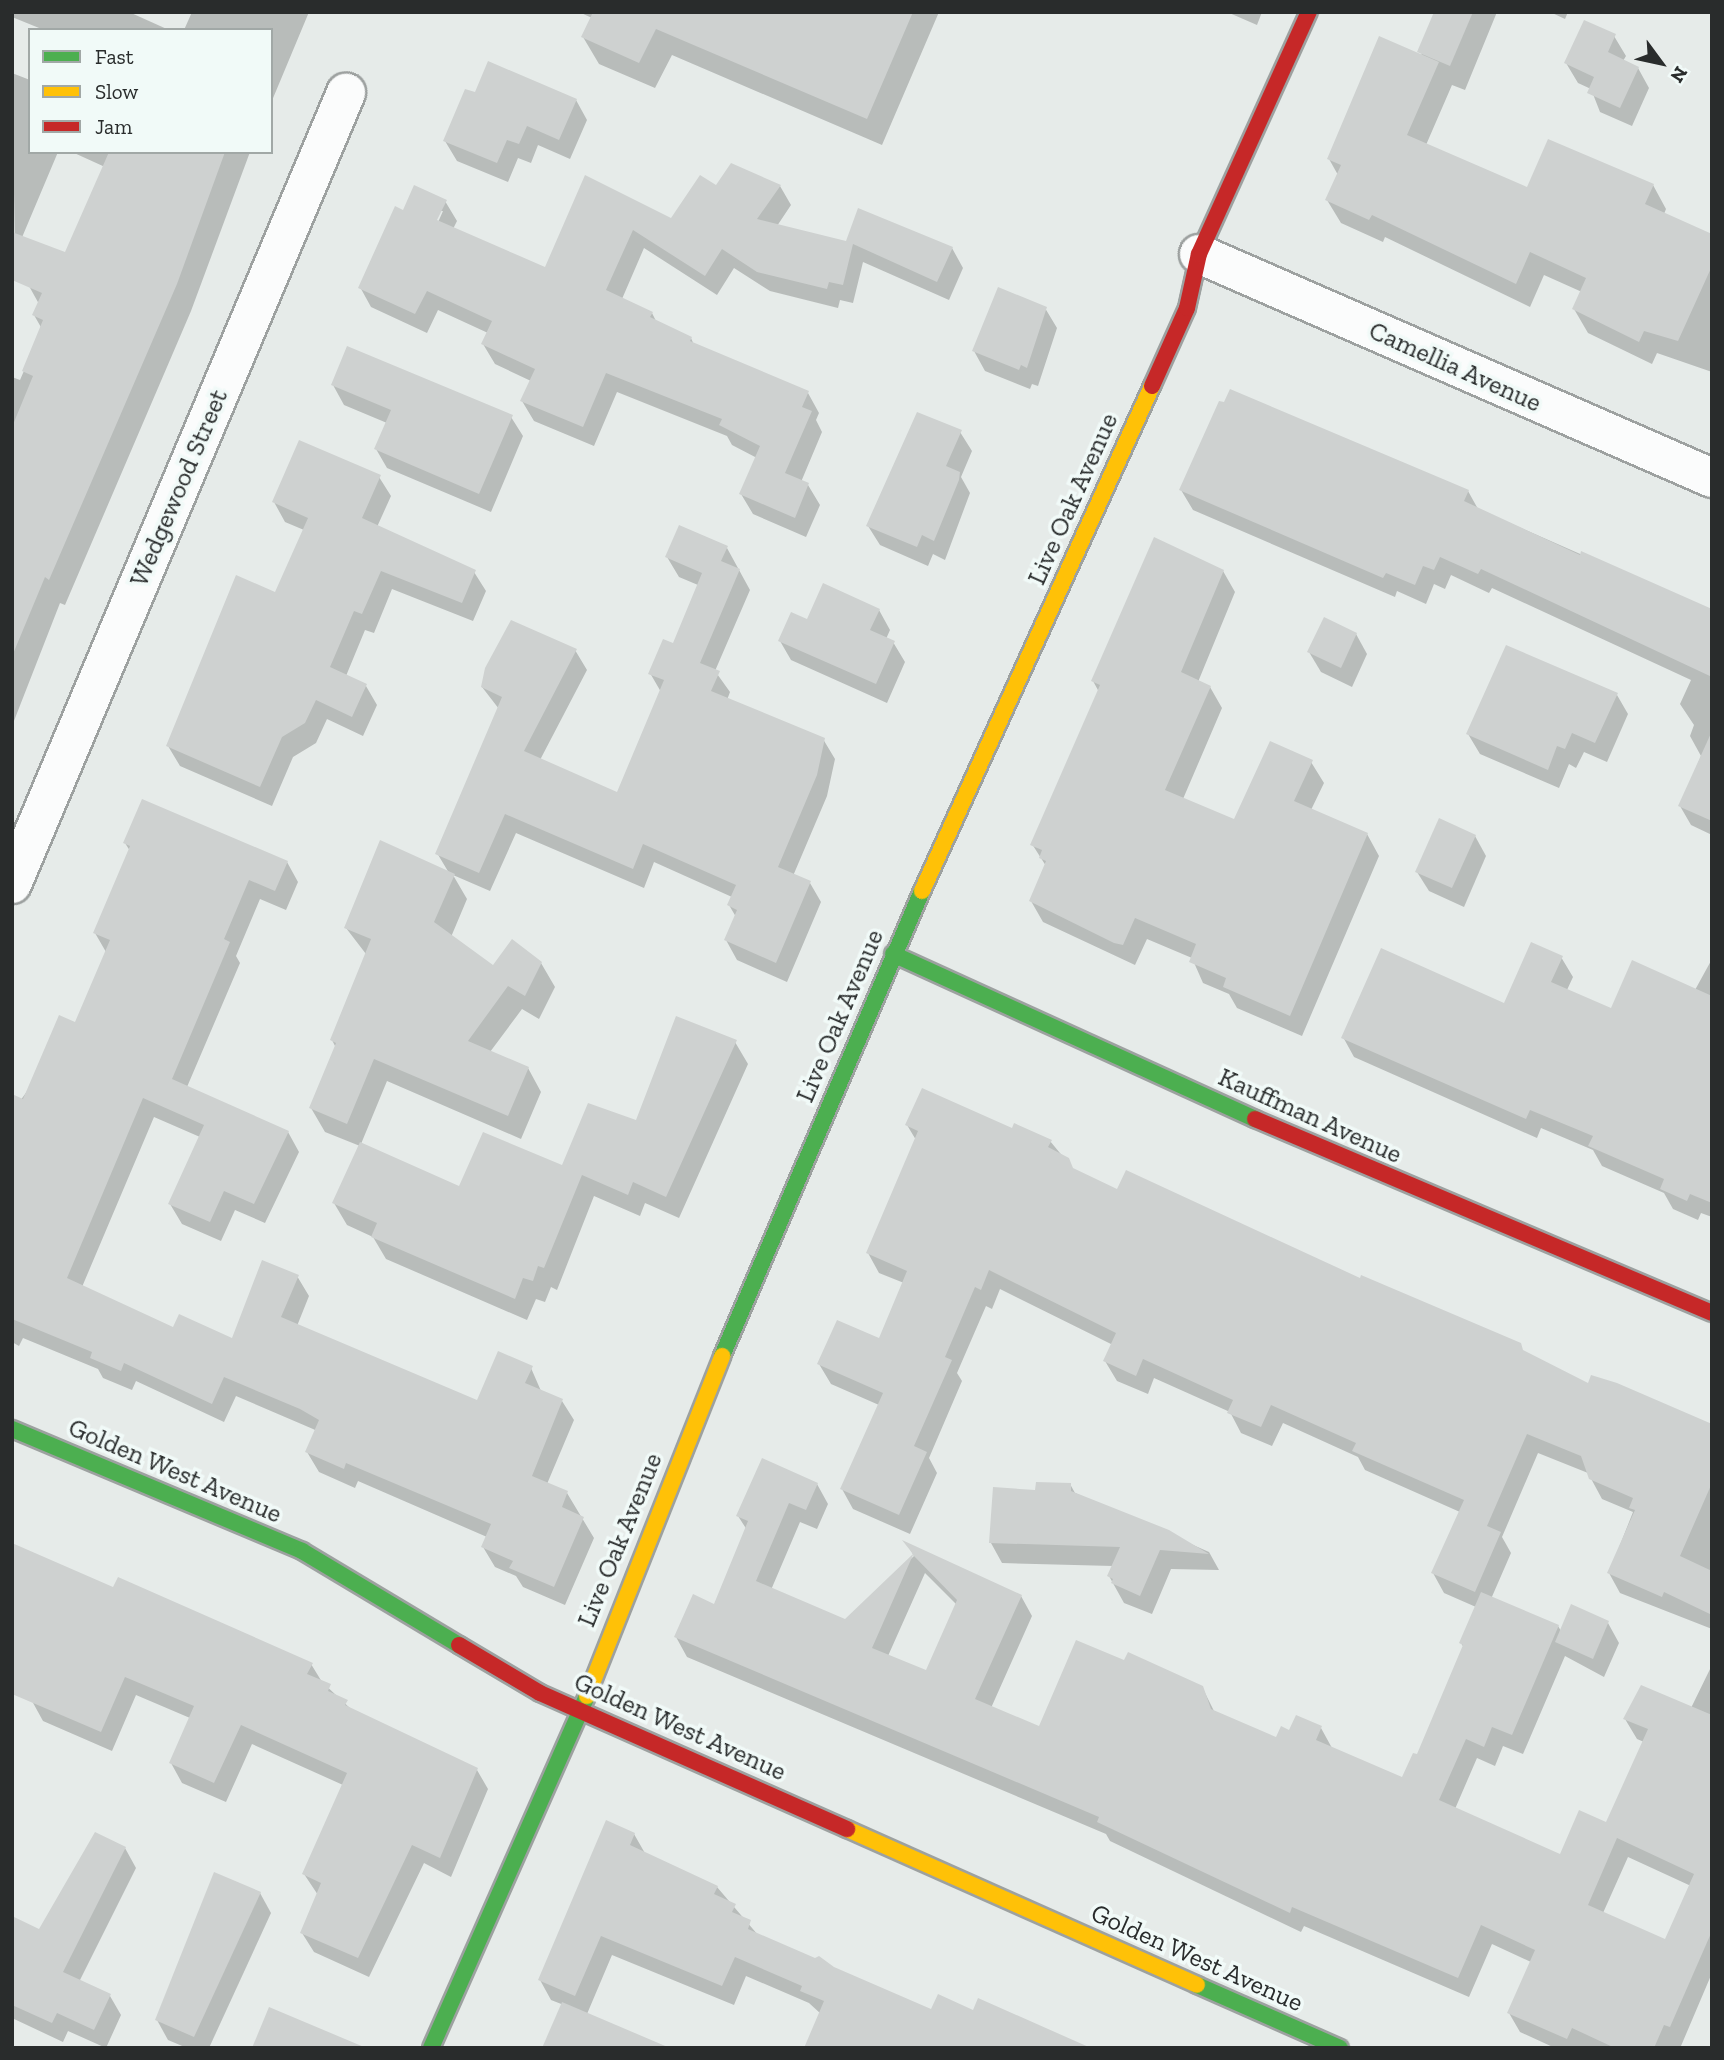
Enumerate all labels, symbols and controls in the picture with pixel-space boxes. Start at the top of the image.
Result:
legend [28,28,273,154]
north arrow [1626,28,1696,98]
text: Fast [95,44,134,69]
text: N [1665,62,1693,87]
text: Slow [95,79,138,104]
text: Jam [95,114,132,139]
street label: Camellia Avenue [1364,315,1546,419]
street label: Wedgewood Street [123,385,235,591]
street label: Live Oak Avenue [1021,408,1125,590]
street label: Live Oak Avenue [789,925,891,1107]
street label: Kauffman Avenue [1213,1061,1407,1171]
street label: Golden West Avenue [63,1412,287,1530]
street label: Live Oak Avenue [571,1448,669,1632]
street label: Golden West Avenue [569,1666,791,1788]
street label: Golden West Avenue [1086,1897,1308,2019]

